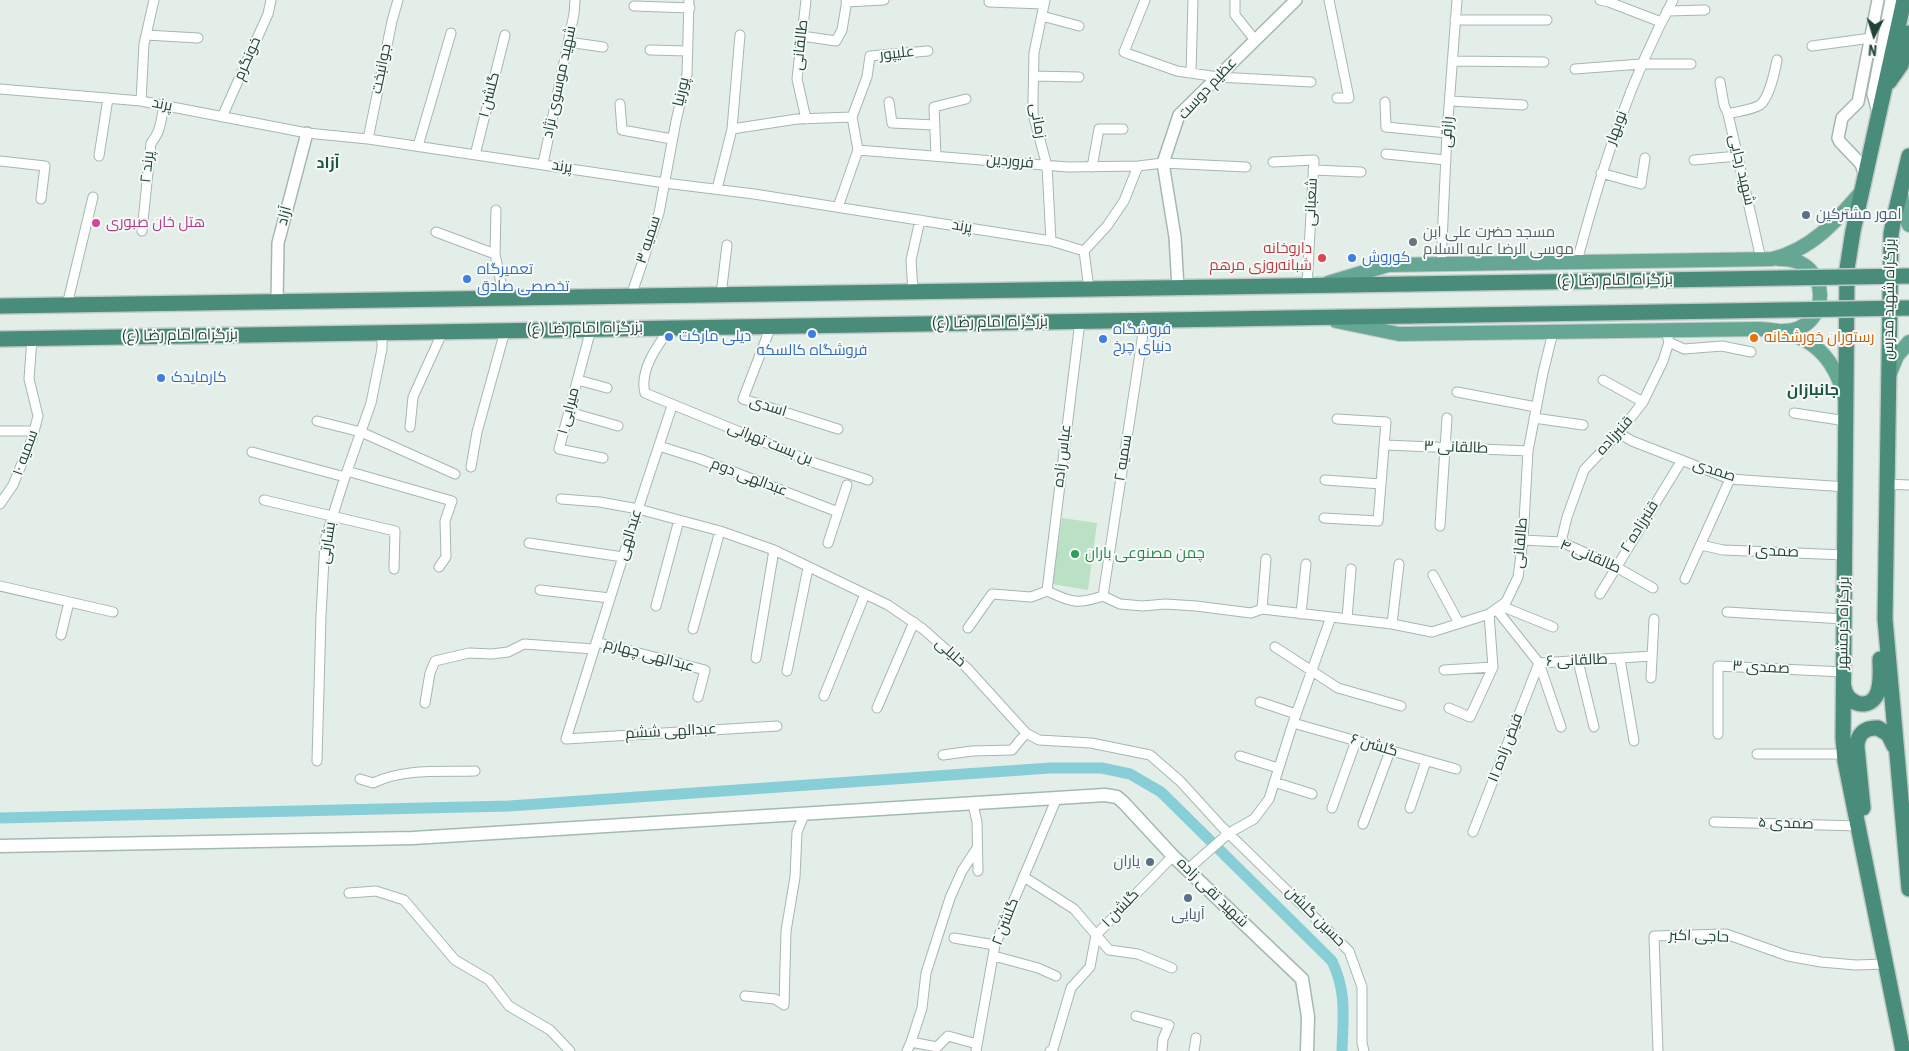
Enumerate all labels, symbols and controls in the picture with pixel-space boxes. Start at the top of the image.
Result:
north arrow [1849,10,1899,60]
street label: طالقانی [789,19,813,71]
street label: شهید موسوی نژاد [539,24,581,140]
street label: خونگرم [231,35,265,83]
street label: جوانبخت [368,42,396,96]
text: N [1868,42,1878,58]
street label: علیپور [879,43,915,65]
street label: عظیم دوست [1175,54,1241,124]
street label: گلشن ۱ [476,71,504,119]
street label: پورنیا [670,76,694,108]
street label: پرند [150,94,174,116]
street label: زمانی [1025,102,1049,140]
street label: نوبهار [1602,108,1632,148]
street label: رازقی [1438,116,1458,148]
street label: شهید رجایی [1724,133,1758,207]
street label: پرند ۲ [137,150,159,184]
street label: فروردین [986,151,1034,173]
district label: آزاد [316,154,340,174]
street label: پرند [551,157,573,177]
street label: شعبانی [1302,178,1322,226]
street label: آزاد [274,204,296,228]
place label: امور مشترکین [1816,206,1901,224]
marker: امور مشترکین [1800,209,1812,221]
place label: هتل خان صبوری [106,214,205,232]
street label: سمیه ۳ [633,214,665,266]
marker: هتل خان صبوری [90,217,102,229]
street label: پرند [950,217,974,237]
place label: مسجد حضرت علی ابن موسی الرضا علیه السلام [1423,224,1574,259]
marker: مسجد حضرت علی ابن موسی الرضا علیه السلام [1407,236,1419,248]
street label: بزرگراه شهید مدرس [1880,238,1900,360]
place label: داروخانه شبانه‌روزی مرهم [1209,240,1312,275]
place label: کوروش [1362,249,1410,267]
marker: داروخانه شبانه‌روزی مرهم [1316,252,1328,264]
marker: کوروش [1346,252,1358,264]
place label: تعمیرگاه تخصصی صادق [477,261,569,296]
street label: بزرگراه امام رضا (ع) [1557,271,1673,291]
marker: تعمیرگاه تخصصی صادق [461,273,473,285]
street label: بزرگراه امام رضا (ع) [932,313,1048,333]
street label: بزرگراه امام رضا (ع) [527,319,643,339]
place label: فروشگاه دنیای چرخ [1113,321,1171,356]
street label: بزرگراه امام رضا (ع) [122,326,238,346]
place label: دیلی مارکت [679,328,751,346]
marker: فروشگاه کالسکه [806,328,818,340]
place label: رستوران خورشخانه [1764,329,1874,347]
marker: دیلی مارکت [663,331,675,343]
marker: رستوران خورشخانه [1748,332,1760,344]
marker: فروشگاه دنیای چرخ [1097,333,1109,345]
place label: فروشگاه کالسکه [757,342,867,360]
place label: کارمایدک [171,369,227,387]
marker: کارمایدک [155,372,167,384]
district label: جانبازان [1787,381,1839,401]
street label: میرابی ۱ [554,386,584,436]
street label: اسدی [747,393,789,421]
street label: قنبرزاده [1593,413,1637,459]
street label: بن بست تهرانی [725,419,815,469]
street label: عباس زاده [1050,423,1076,489]
street label: سمیه ۱۰ [9,428,43,478]
street label: سمیه ۲ [1111,433,1137,483]
street label: طالقانی ۳ [1423,438,1489,458]
street label: عبدالهی دوم [708,455,790,501]
street label: صمدی [1690,456,1738,486]
street label: قنبرزاده ۲ [1617,498,1663,556]
street label: عبدالهی [614,507,646,563]
street label: طالقانی [1510,517,1532,569]
street label: بشارتی [316,521,340,565]
street label: طالقانی ۴ [1557,536,1623,578]
street label: صمدی ۱ [1747,542,1799,562]
place label: چمن مصنوعی باران [1085,545,1205,563]
marker: چمن مصنوعی باران [1069,548,1081,560]
street label: بزرگراه خرمشهر [1834,576,1854,670]
street label: عبدالهی چهارم [602,635,696,677]
street label: خلیلی [931,635,969,671]
street label: طالقانی ۶ [1546,651,1608,671]
street label: صمدی ۳ [1732,658,1790,678]
street label: فیض زاده ۱۱ [1485,711,1527,785]
street label: عبدالهی ششم [625,721,717,743]
street label: گلشن ۶ [1348,731,1400,761]
street label: صمدی ۵ [1758,814,1814,834]
place label: یاران [1114,853,1140,871]
street label: شهید تقی زاده [1172,854,1252,932]
marker: یاران [1144,856,1156,868]
street label: حسین گلشن [1281,883,1349,951]
street label: گلشن ۱ [1099,886,1143,932]
marker: آریایی [1182,892,1194,904]
street label: گلشن ۲ [989,896,1023,948]
place label: آریایی [1171,906,1205,924]
street label: حاجی اکبر [1669,927,1729,947]

